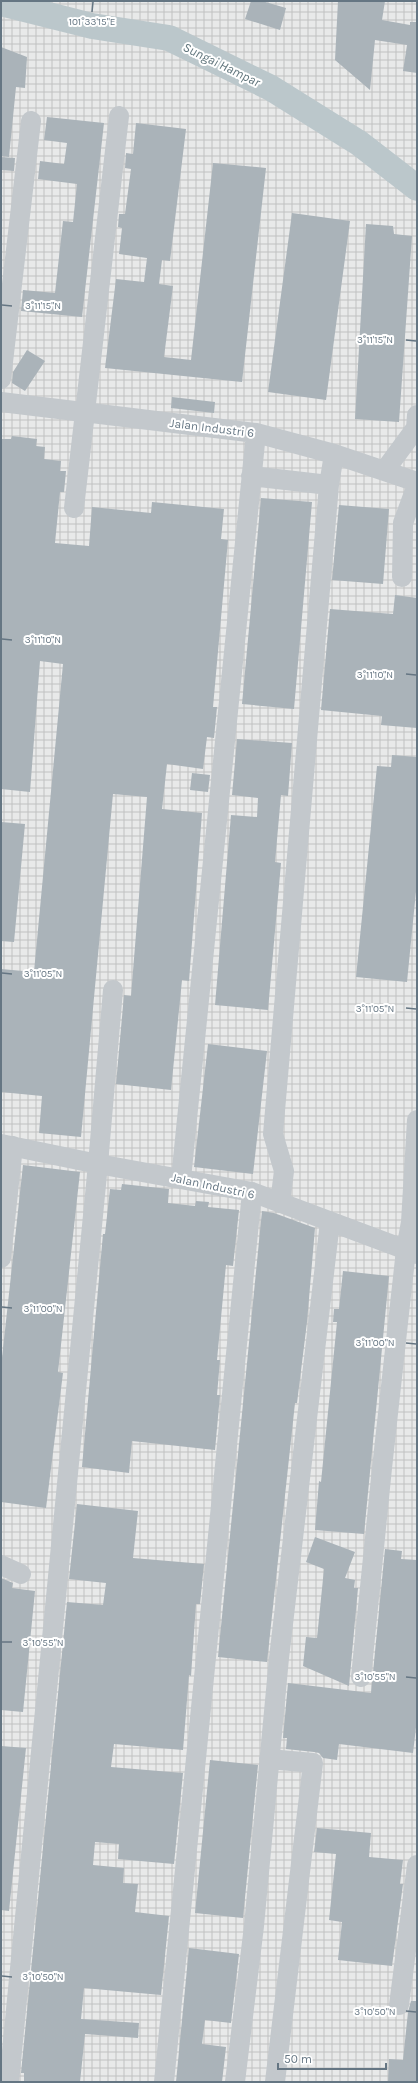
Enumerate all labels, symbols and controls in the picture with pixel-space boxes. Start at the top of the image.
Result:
text: 101°33'15"E [69,16,115,28]
water label: Sungai Hampar [181,39,263,90]
text: 3°11'15"N [25,300,61,312]
text: 3°11'15"N [357,334,393,346]
street label: Jalan Industri 6 [169,416,255,440]
text: 3°11'10"N [25,634,61,646]
text: 3°11'10"N [357,669,393,681]
text: 3°11'05"N [24,968,62,980]
text: 3°11'05"N [356,1003,394,1015]
street label: Jalan Industri 6 [170,1170,256,1202]
text: 3°11'00"N [23,1303,63,1315]
text: 3°11'00"N [355,1337,395,1349]
text: 3°10'55"N [22,1637,64,1649]
text: 3°10'55"N [354,1671,396,1683]
text: 3°10'50"N [22,1971,64,1983]
text: 3°10'50"N [354,2006,396,2018]
scale bar [278,2045,386,2071]
text: 50 m [284,2052,312,2066]

